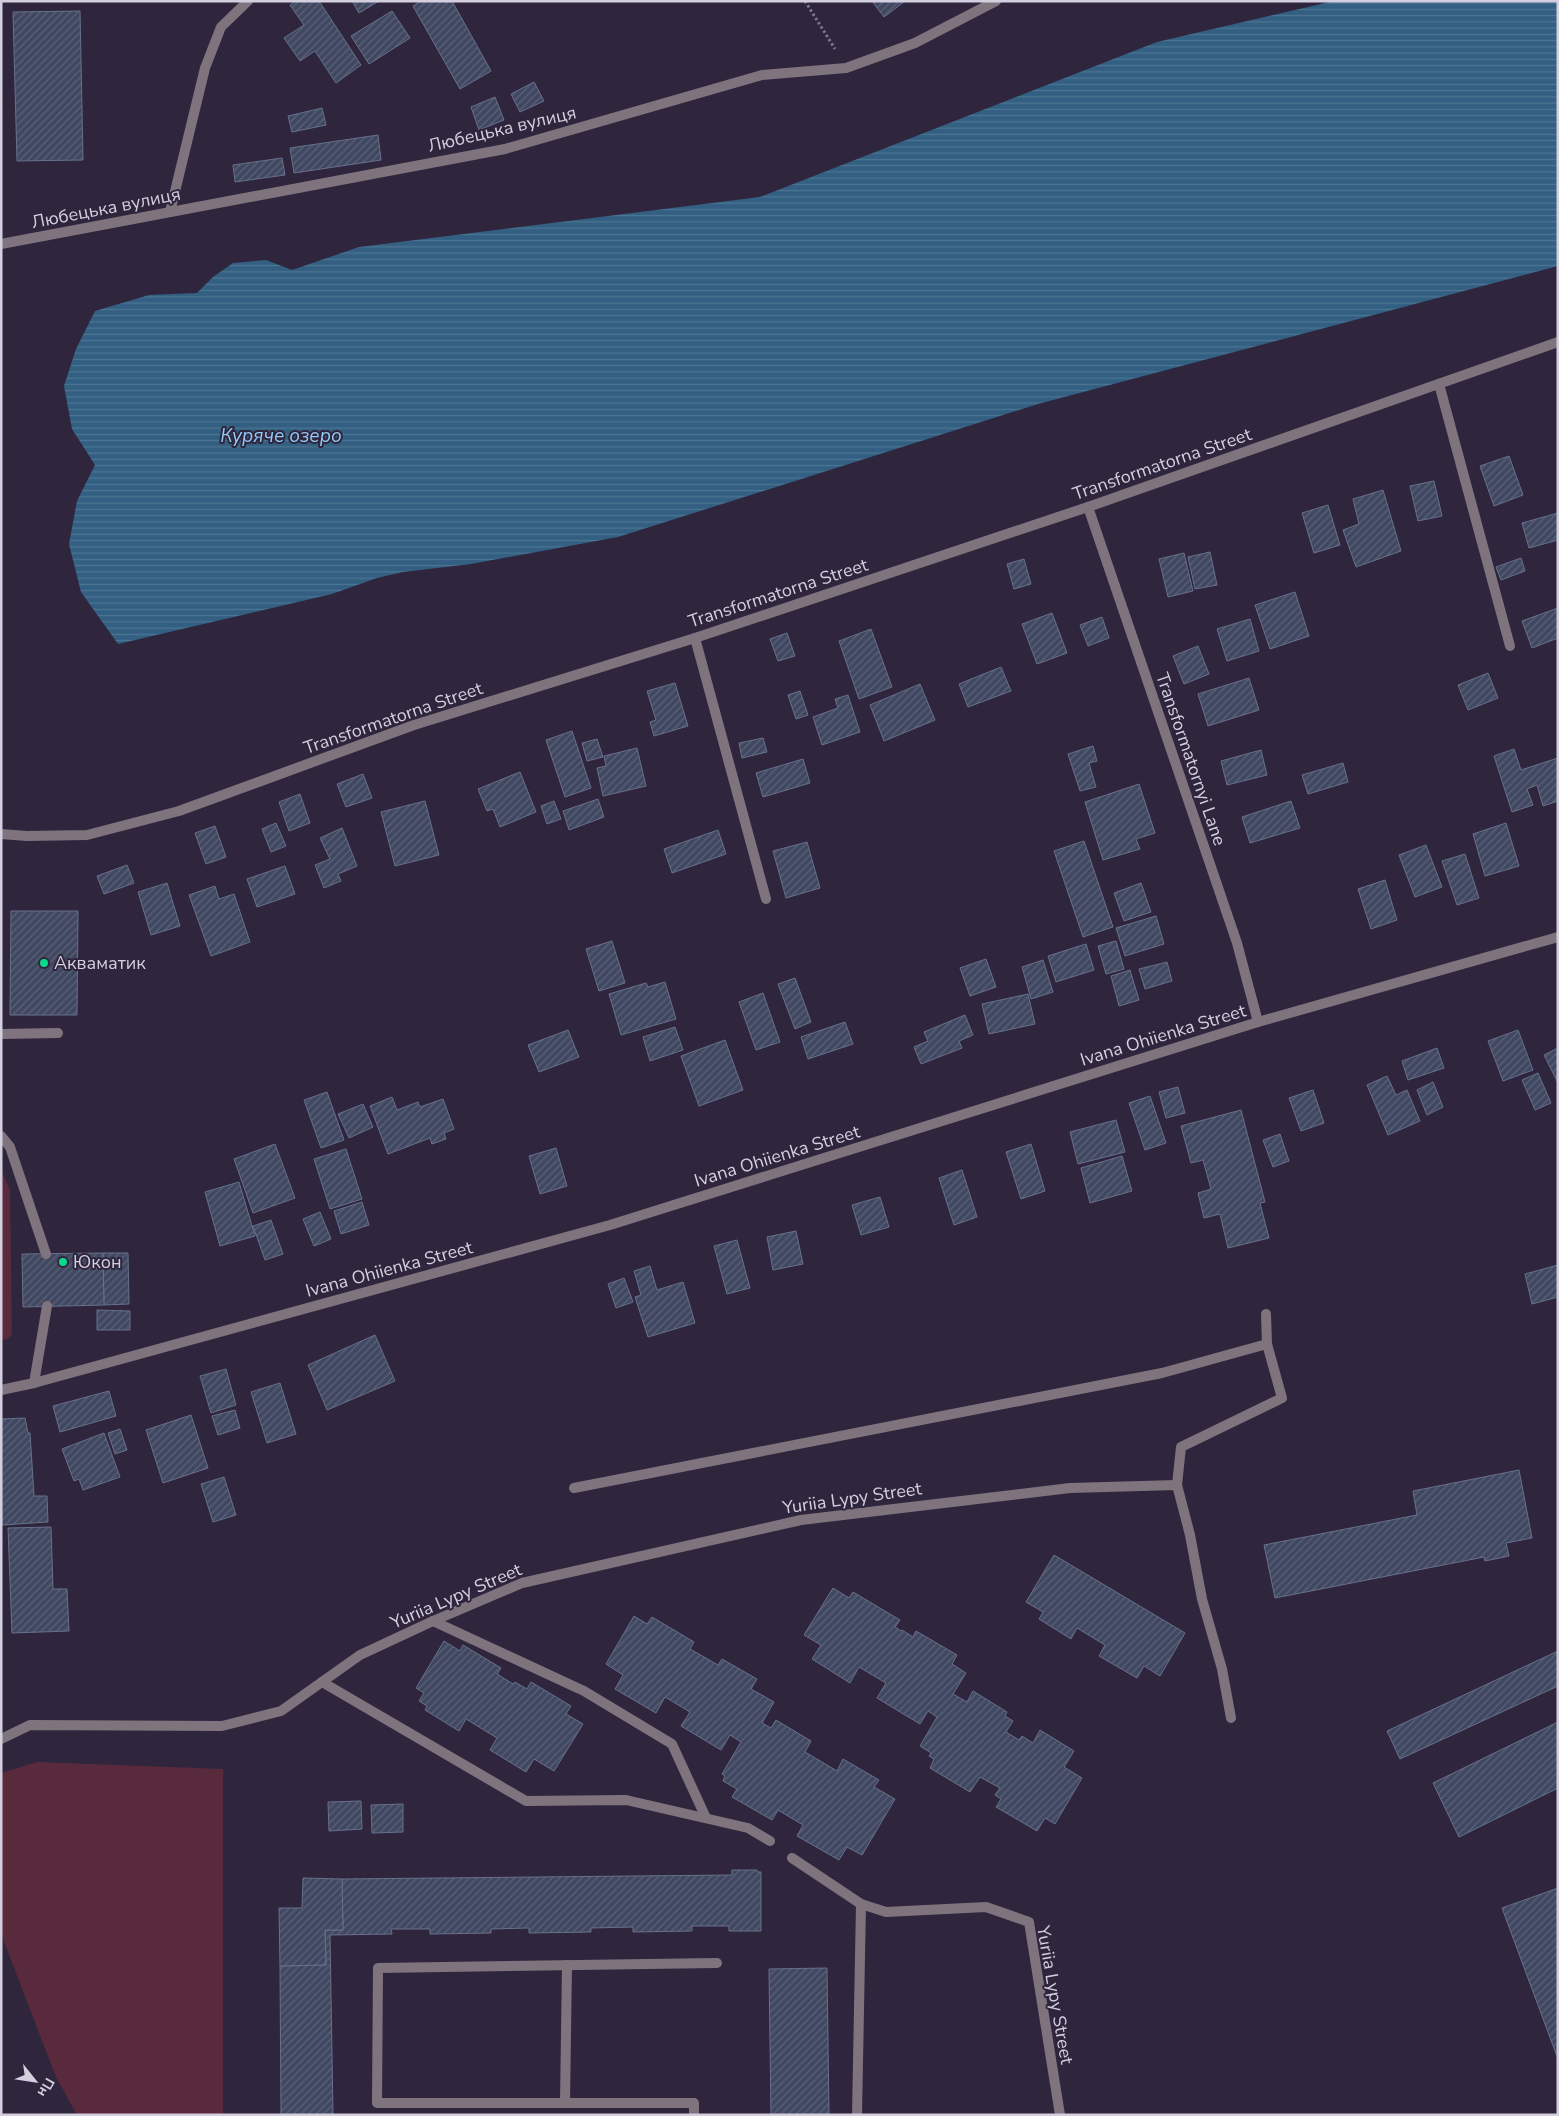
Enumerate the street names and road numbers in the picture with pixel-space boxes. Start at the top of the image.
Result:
street label: Любецька вулиця [426,100,578,158]
street label: Любецька вулиця [29,182,183,234]
street label: Transformatorna Street [1069,422,1255,506]
street label: Transformatorna Street [685,552,872,633]
street label: Transformatornyi Lane [1150,669,1232,849]
street label: Transformatorna Street [300,676,486,760]
street label: Ivana Ohiienka Street [1077,998,1249,1072]
street label: Ivana Ohiienka Street [691,1119,863,1193]
street label: Ivana Ohiienka Street [303,1235,476,1303]
street label: Yuriia Lypy Street [780,1476,924,1520]
street label: Yuriia Lypy Street [386,1557,526,1635]
street label: Yuriia Lypy Street [1031,1923,1079,2067]

